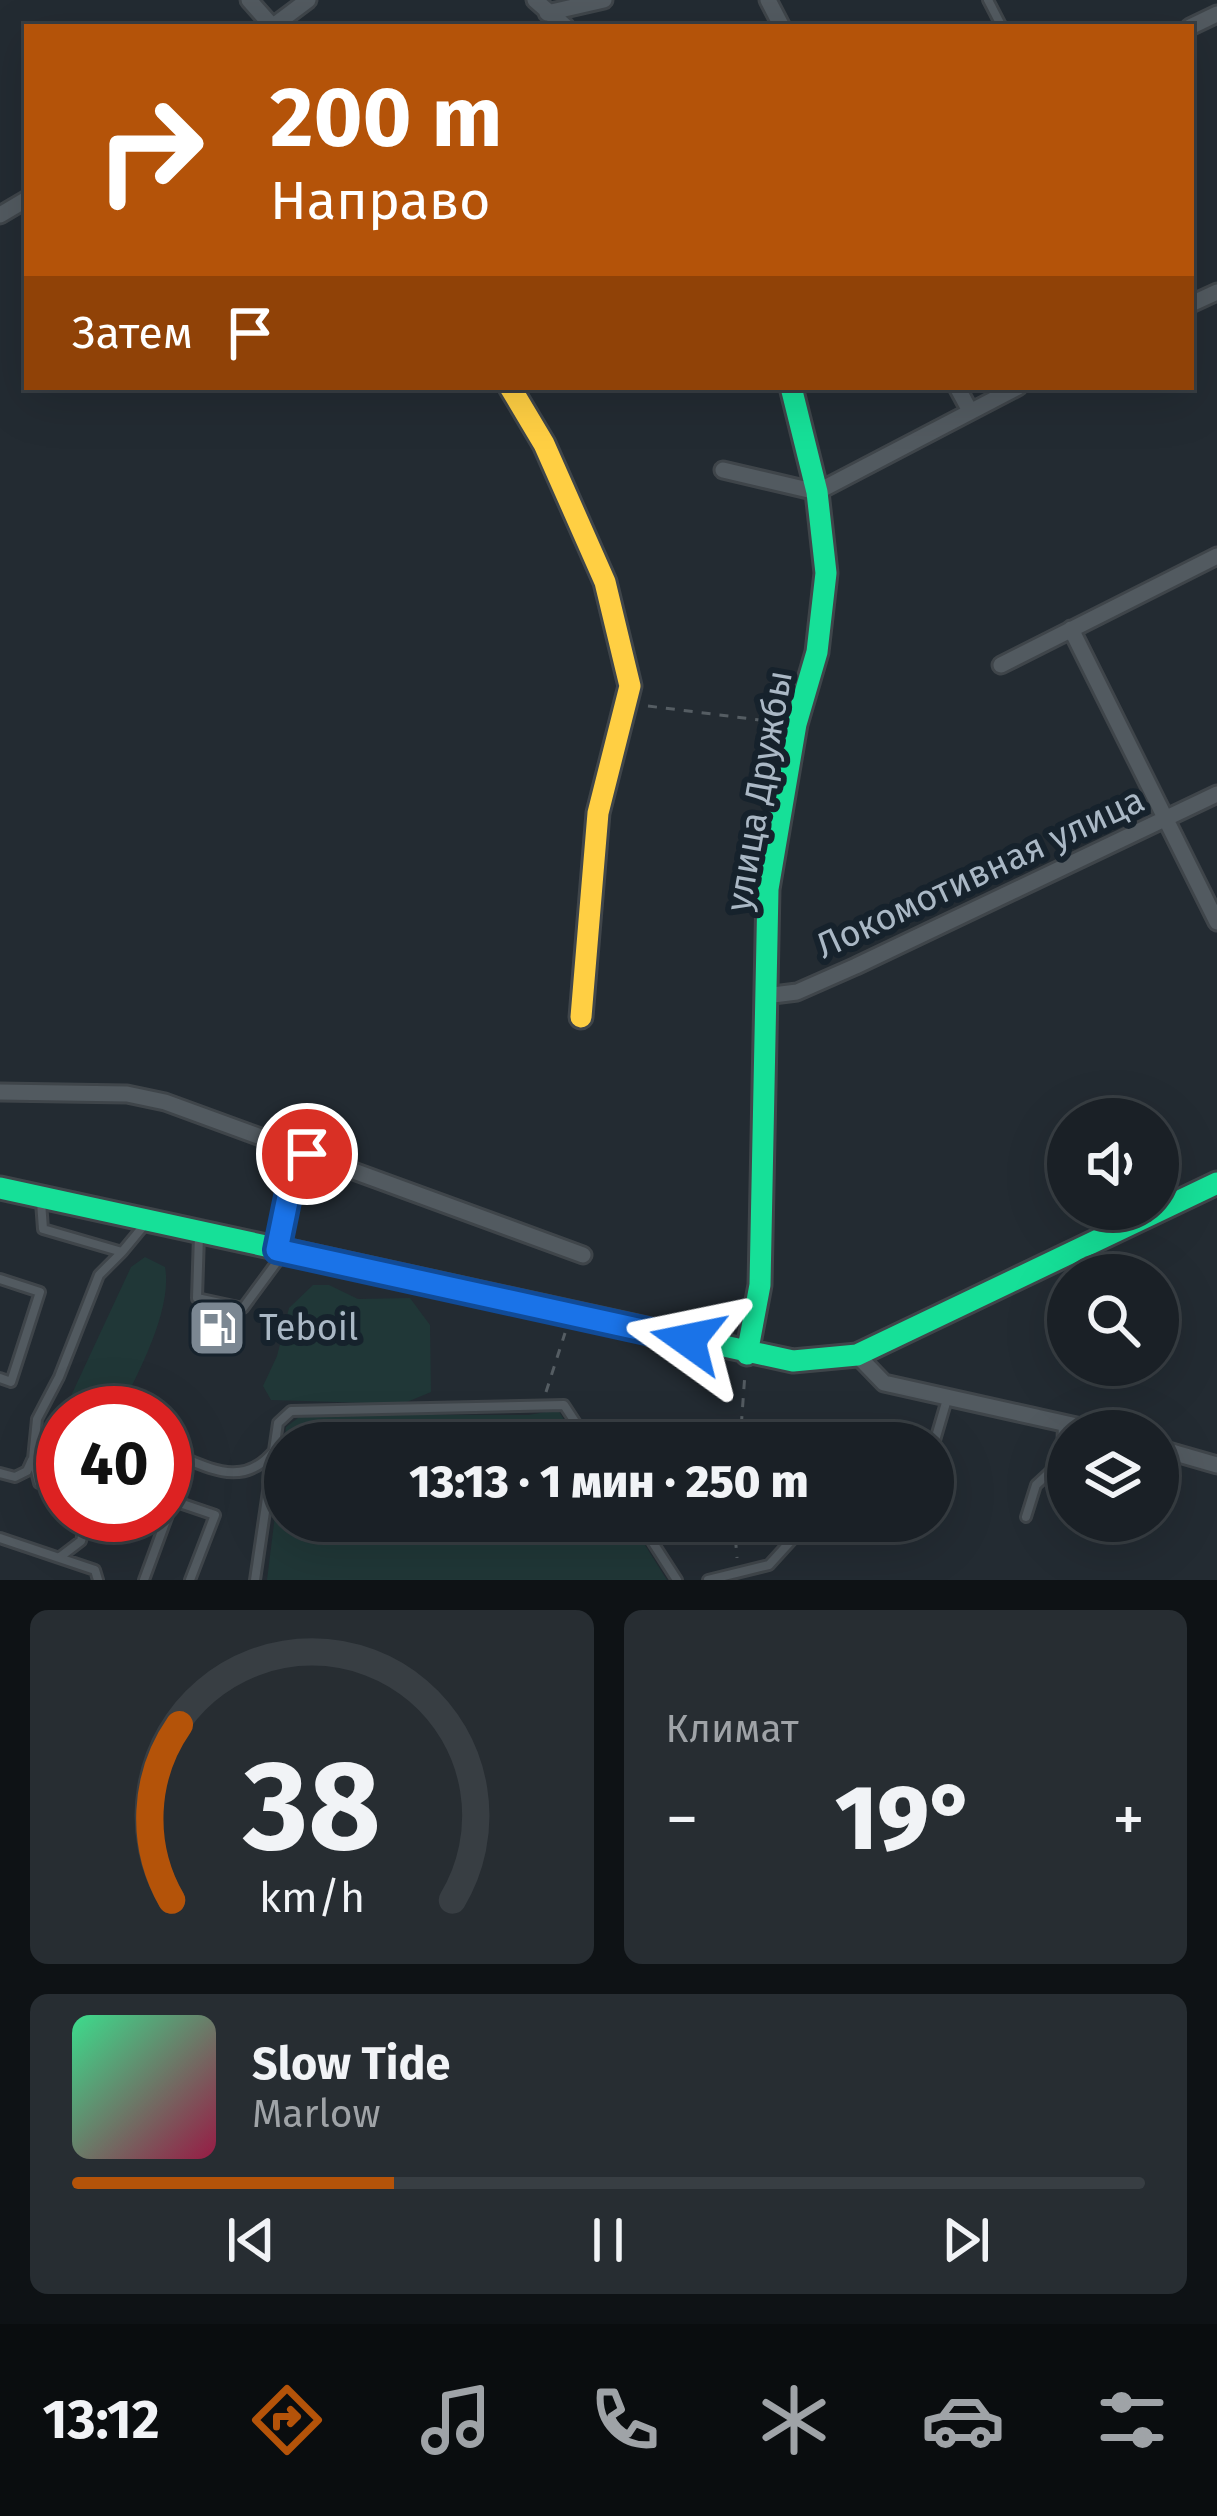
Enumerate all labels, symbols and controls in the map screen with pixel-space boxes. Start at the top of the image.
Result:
text: 200 m [270,67,503,168]
icon: right [72,72,228,228]
text: Направо [270,169,491,233]
icon: arrive [217,300,283,366]
text: Затем [72,306,193,360]
street label: улица Дружбы [716,667,802,915]
street label: Локомотивная улица [809,778,1151,968]
map controls [1047,1098,1179,1542]
button: sound [1047,1098,1179,1230]
pin [256,1103,358,1205]
icon: arrive [274,1121,340,1187]
button: search [1047,1254,1179,1386]
position arrow [625,1277,751,1403]
fuel station icon: Teboil [186,1297,248,1359]
place label: Teboil [259,1306,358,1350]
speed limit sign: 40 [36,1386,192,1542]
button: layers [1047,1410,1179,1542]
text: 13:13 · 1 мин · 250 m [409,1455,809,1509]
text: Климат [666,1706,799,1752]
text: 38 [242,1732,380,1882]
text: 19° [835,1765,976,1873]
text: − [666,1780,699,1859]
text: + [1112,1780,1145,1859]
text: km/h [259,1872,365,1923]
text: Slow Tide [252,2037,450,2091]
text: Marlow [252,2091,381,2137]
icon: previous [218,2207,284,2273]
icon: pause [575,2207,641,2273]
icon: next [933,2207,999,2273]
icon: directions [245,2378,329,2462]
icon: music [414,2378,498,2462]
icon: phone [583,2378,667,2462]
icon: climate [752,2378,836,2462]
icon: car [921,2378,1005,2462]
icon: filters [1090,2378,1174,2462]
text: 13:12 [43,2388,160,2452]

